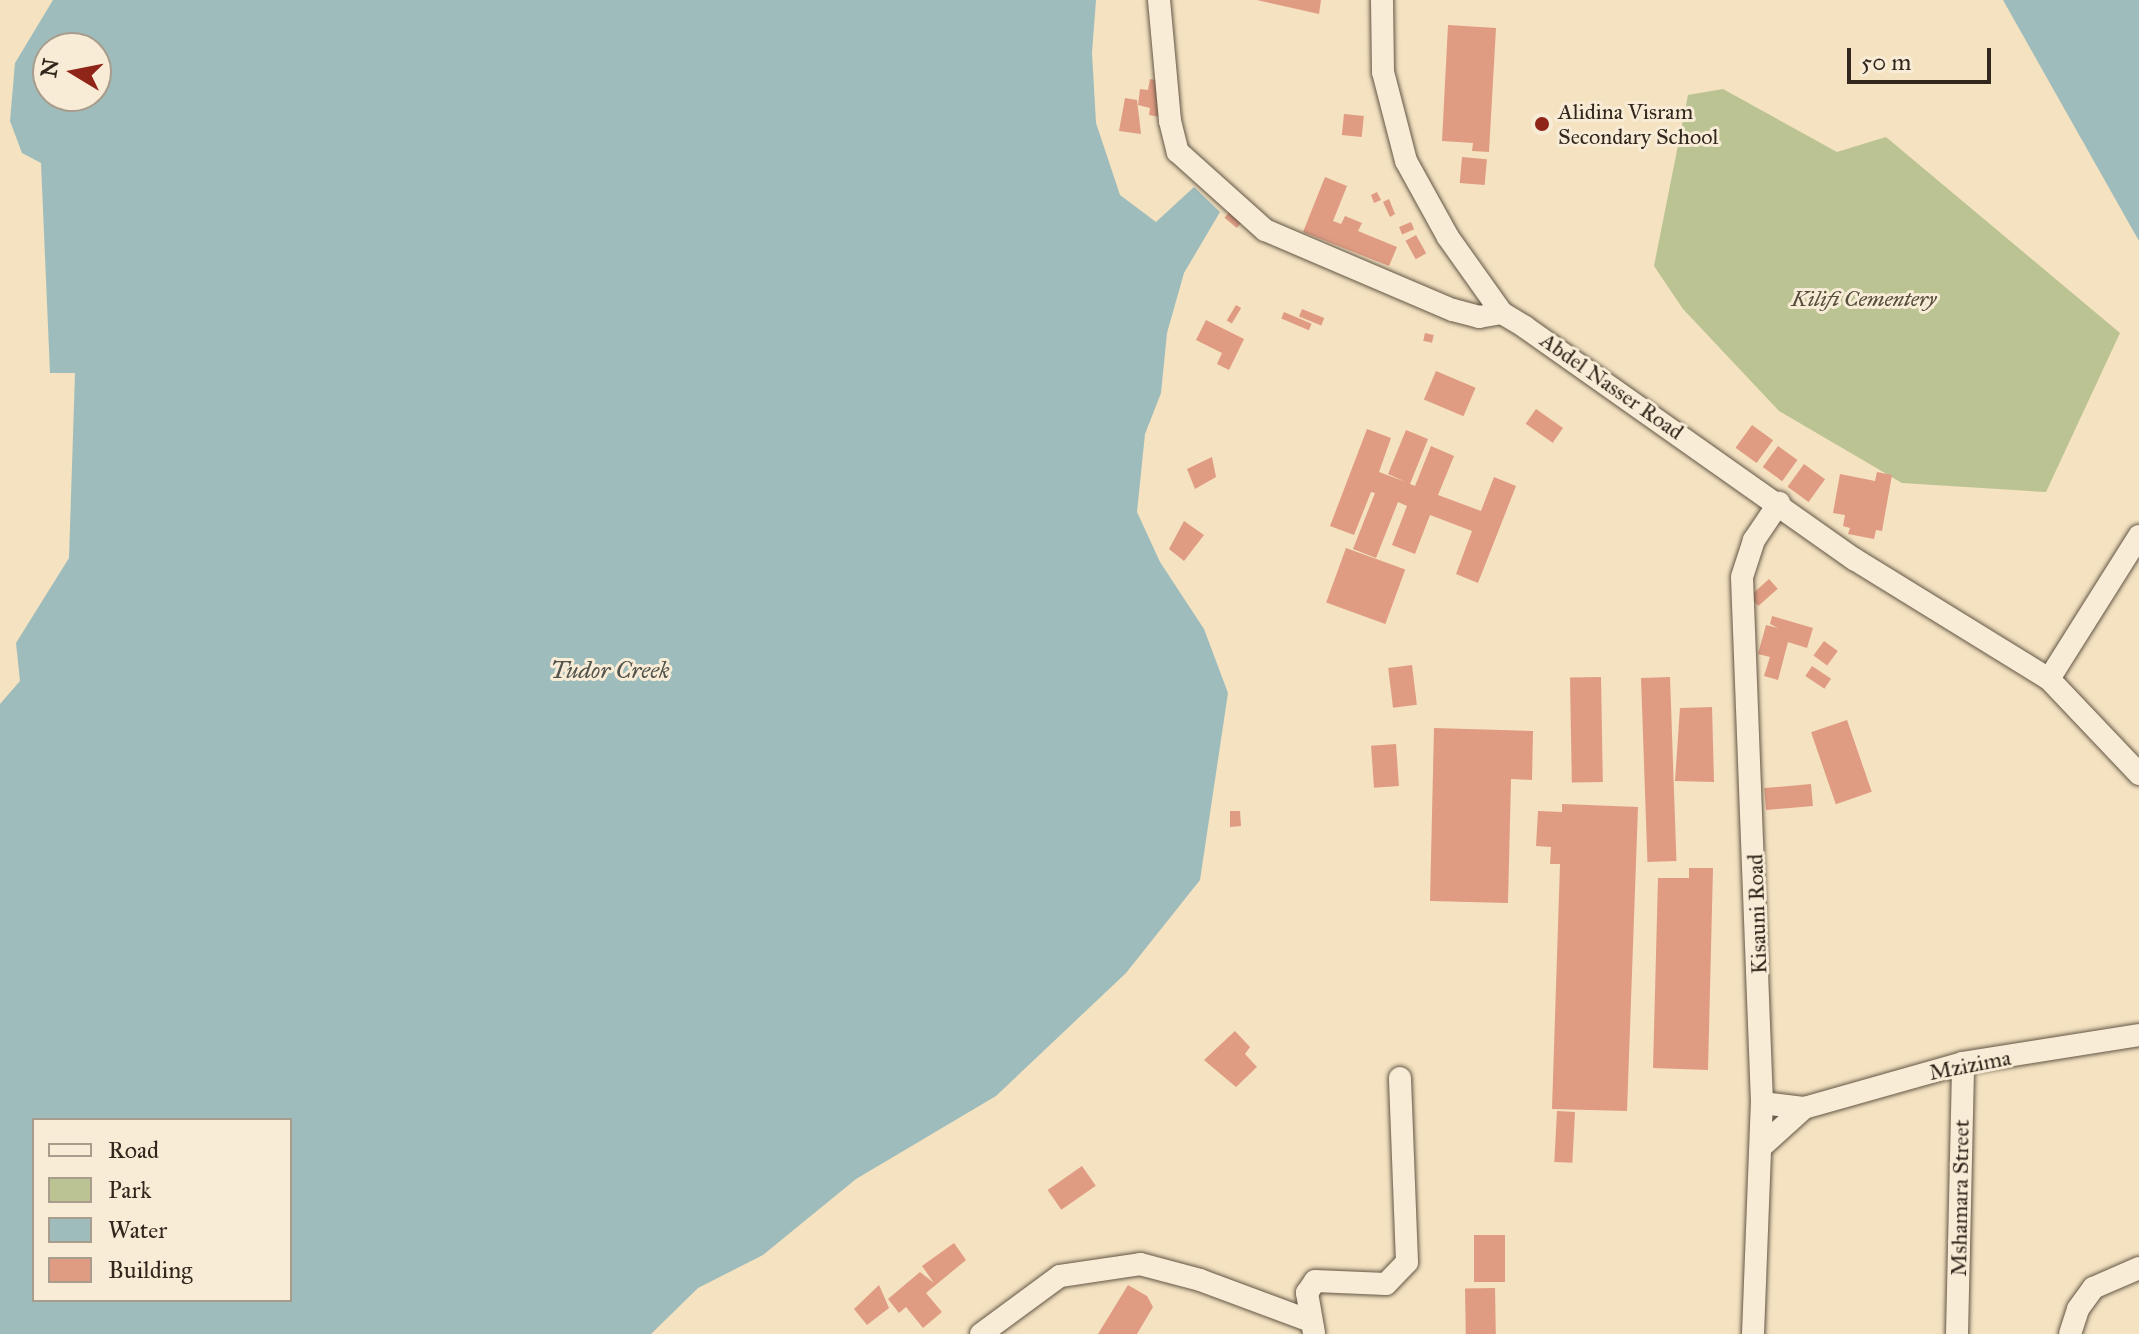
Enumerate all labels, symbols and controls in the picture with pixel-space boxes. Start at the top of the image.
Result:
north arrow [32,32,112,112]
scale bar [1851,32,1995,82]
text: 50 m [1861,47,1911,77]
text: N [35,57,65,80]
place label: Alidina Visram Secondary School [1558,98,1718,150]
marker: Alidina Visram Secondary School [1533,115,1551,133]
park label: Kilifi Cementery [1792,286,1936,312]
street label: Abdel Nasser Road [1535,327,1689,445]
water label: Tudor Creek [550,657,670,685]
street label: Kisauni Road [1742,853,1772,975]
street label: Mzizima [1927,1044,2013,1086]
legend [32,1118,292,1302]
street label: Mshamara Street [1945,1119,1975,1277]
text: Road [108,1135,159,1165]
text: Park [108,1175,151,1205]
text: Water [108,1215,167,1245]
text: Building [108,1255,193,1285]

